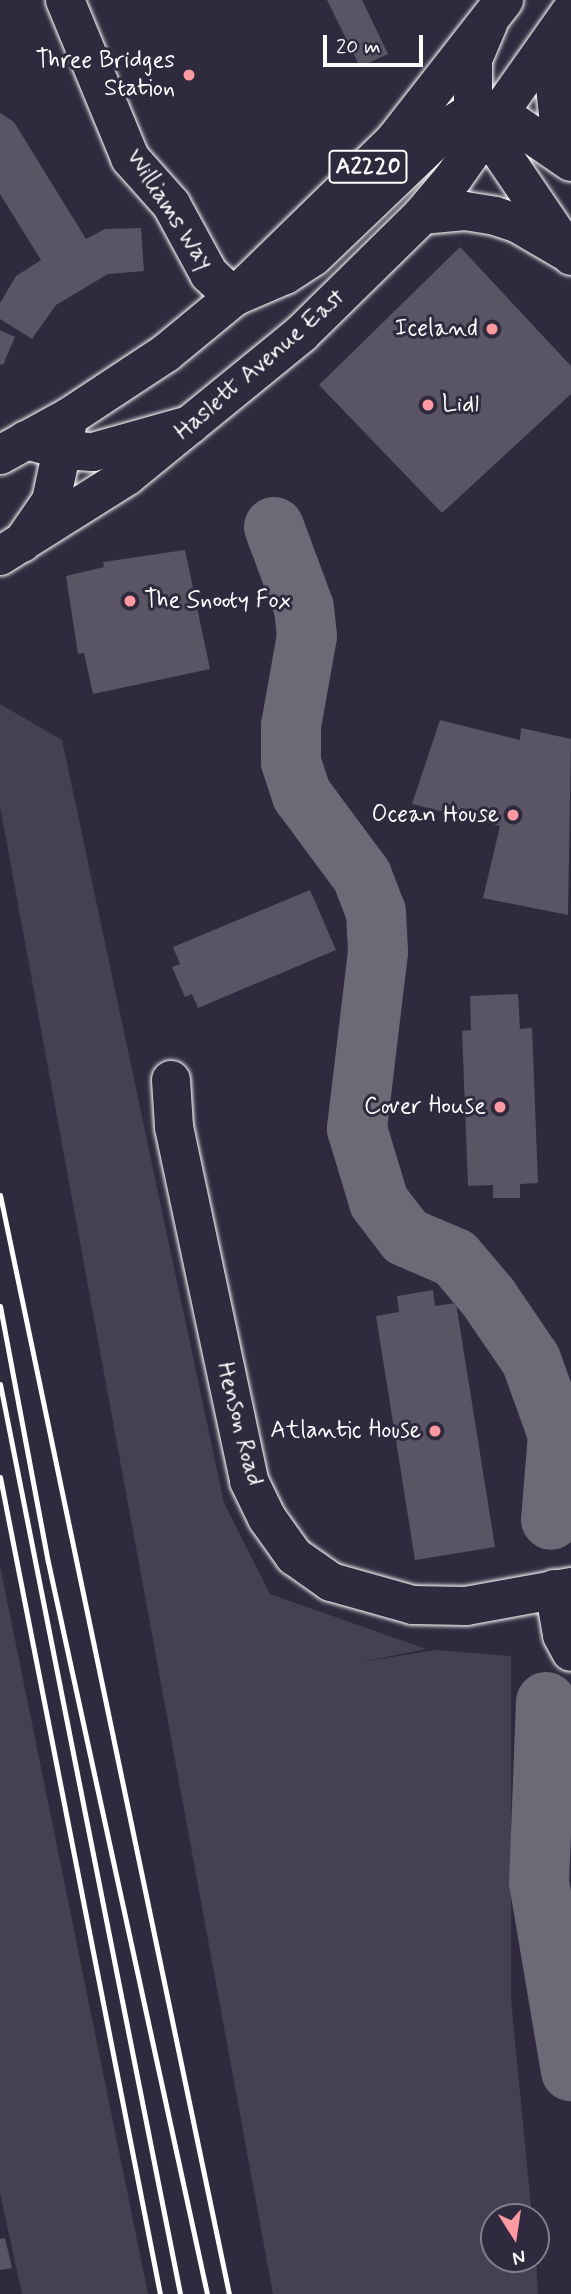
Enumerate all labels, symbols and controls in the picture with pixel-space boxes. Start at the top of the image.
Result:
scale bar [326,21,426,65]
text: 20 m [336,33,381,61]
place label: Three Bridges Station [37,47,175,103]
marker: Three Bridges Station [181,67,197,83]
street label: Williams Way [118,143,220,277]
road number: A2220 [328,148,408,186]
street label: Haslett Avenue East [171,285,349,445]
place label: Iceland [395,315,478,343]
marker: Iceland [484,321,500,337]
place label: Lidl [442,391,479,419]
marker: Lidl [420,397,436,413]
place label: The Snooty Fox [144,587,295,615]
marker: The Snooty Fox [122,593,138,609]
place label: Ocean House [371,801,499,829]
marker: Ocean House [505,807,521,823]
place label: Cover House [365,1093,486,1121]
marker: Cover House [492,1099,508,1115]
street label: Henson Road [210,1359,268,1489]
place label: Atlantic House [267,1417,421,1445]
marker: Atlantic House [427,1423,443,1439]
north arrow [480,2203,550,2273]
text: N [510,2244,528,2271]

